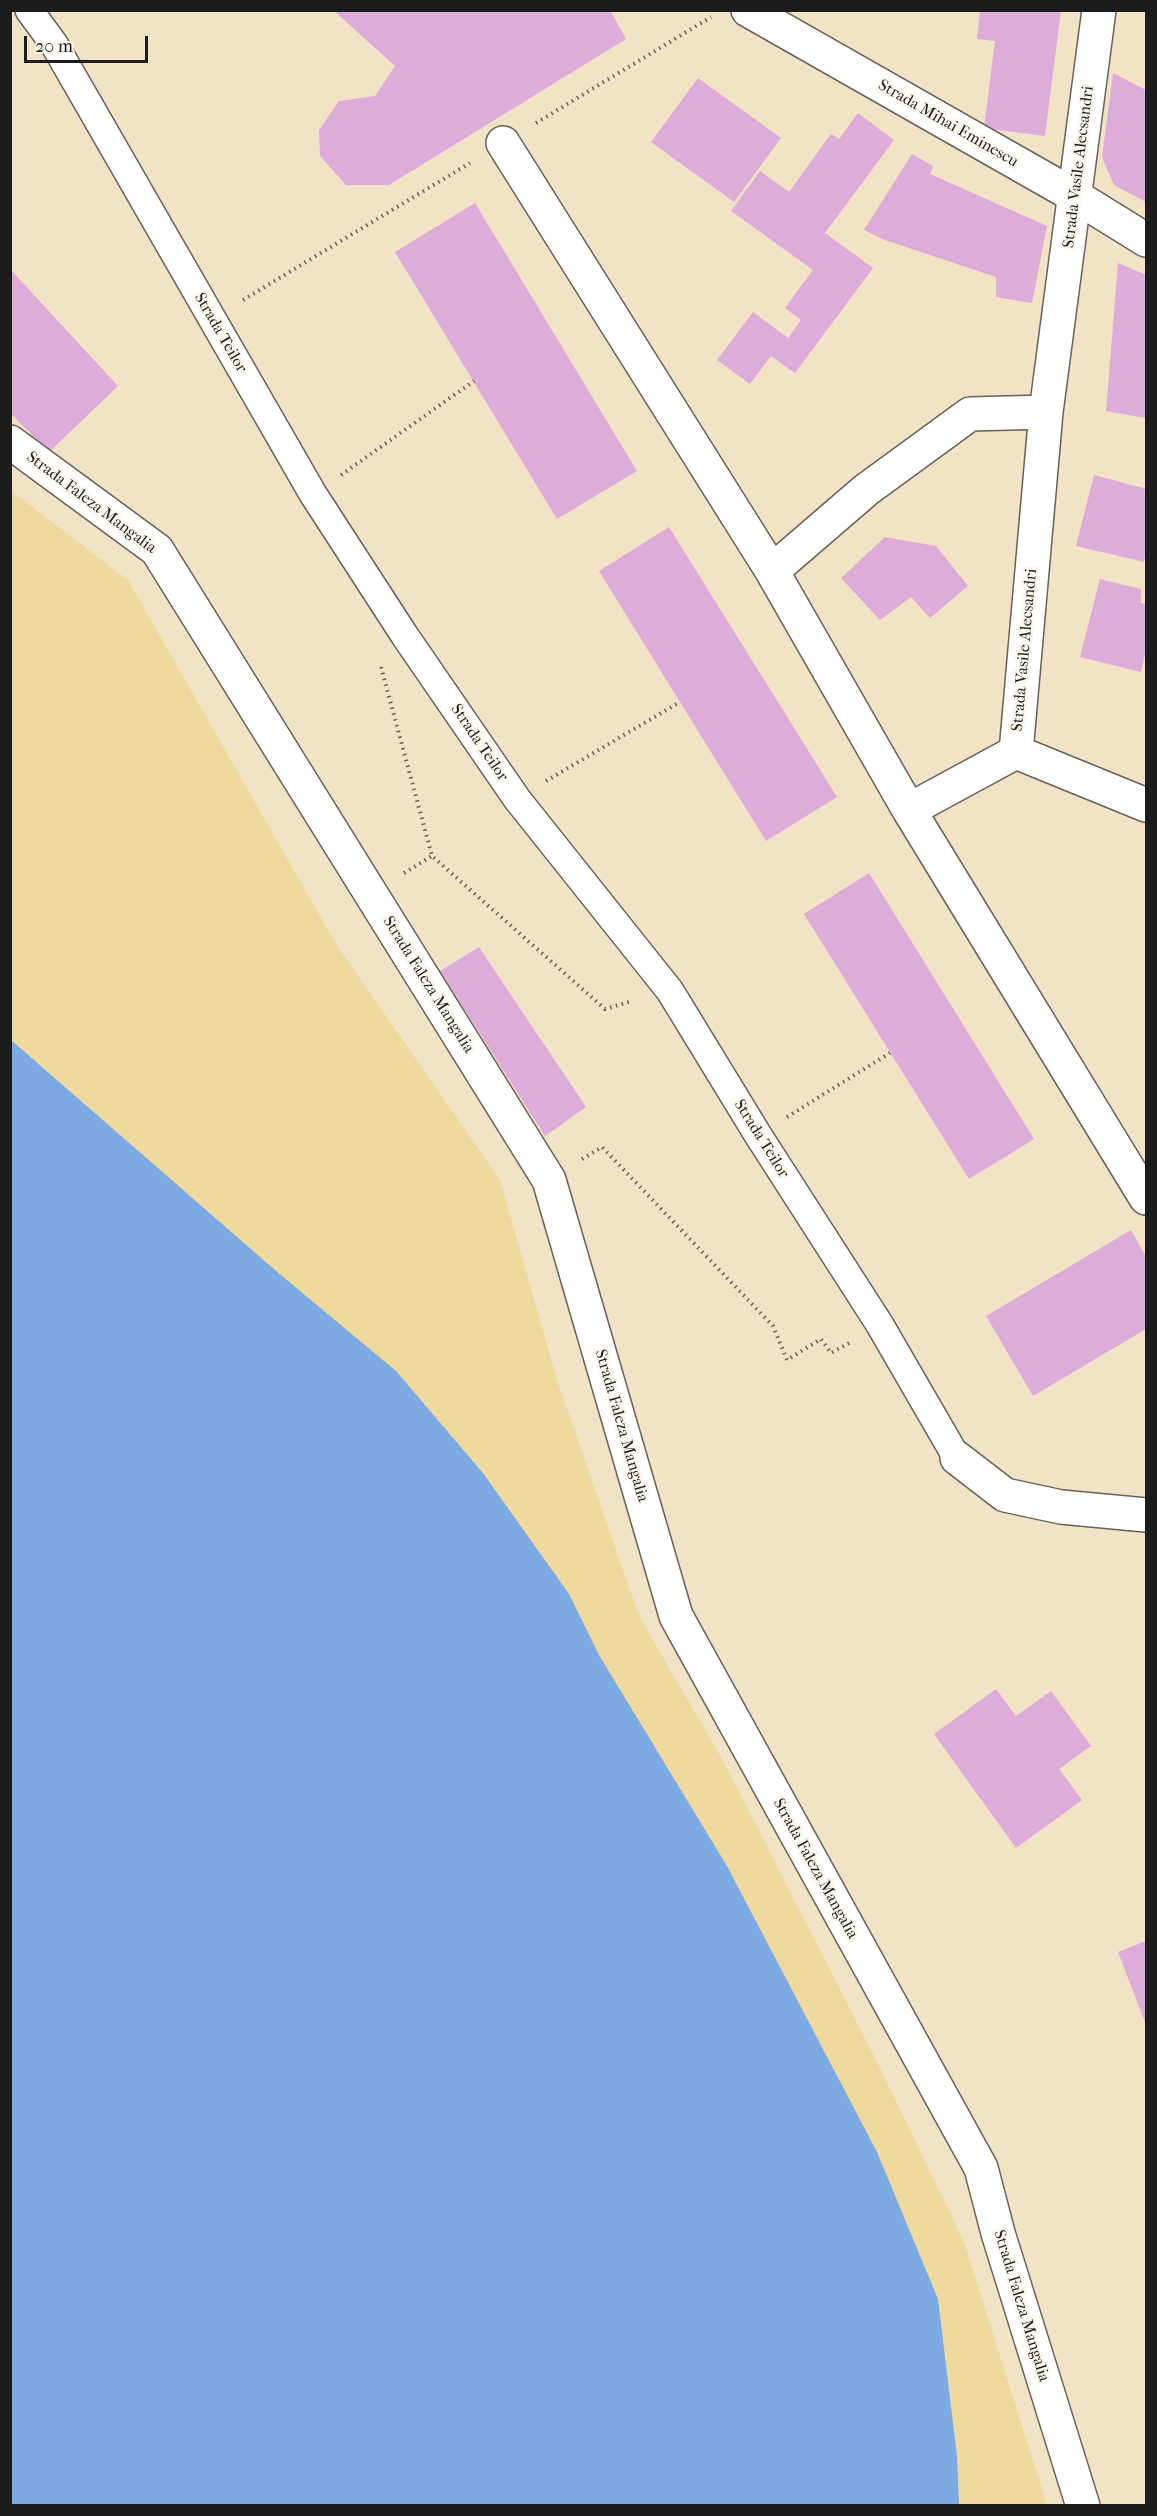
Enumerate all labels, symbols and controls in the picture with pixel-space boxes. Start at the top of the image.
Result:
scale bar [27,24,152,62]
text: 20 m [35,36,73,57]
street label: Strada Mihai Eminescu [875,76,1021,172]
street label: Strada Vasile Alecsandri [1060,85,1098,249]
street label: Strada Teilor [189,290,251,376]
street label: Strada Faleza Mangalia [22,448,160,558]
street label: Strada Vasile Alecsandri [1008,568,1042,732]
street label: Strada Teilor [446,701,512,785]
street label: Strada Faleza Mangalia [378,913,478,1057]
street label: Strada Teilor [729,1096,793,1182]
street label: Strada Faleza Mangalia [590,1348,652,1504]
street label: Strada Faleza Mangalia [768,1795,862,1943]
street label: Strada Faleza Mangalia [989,2228,1053,2384]

